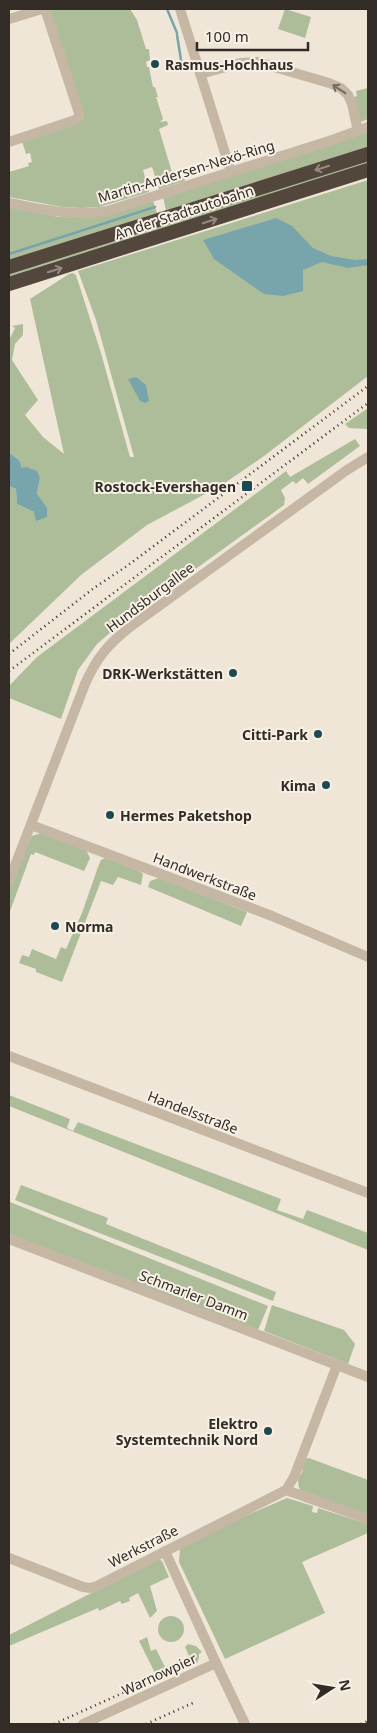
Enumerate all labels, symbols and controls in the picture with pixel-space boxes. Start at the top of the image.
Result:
scale bar [197,20,308,52]
text: 100 m [205,26,249,46]
place label: Rasmus-Hochhaus [165,55,293,74]
marker: Rasmus-Hochhaus [149,58,161,70]
one-way arrow [332,83,346,94]
street label: Martin-Andersen-Nexö-Ring [95,135,277,207]
one-way arrow [314,164,330,174]
street label: An der Stadtautobahn [112,181,256,243]
one-way arrow [202,216,218,225]
one-way arrow [47,264,63,274]
place label: Rostock-Evershagen [95,477,236,496]
marker: Rostock-Evershagen [240,479,254,493]
street label: Hundsburgallee [102,558,198,636]
place label: DRK-Werkstätten [102,664,223,683]
marker: DRK-Werkstätten [227,667,239,679]
place label: Citti-Park [242,725,308,744]
marker: Citti-Park [312,728,324,740]
place label: Kima [280,776,316,795]
marker: Kima [320,779,332,791]
place label: Hermes Paketshop [120,806,252,825]
marker: Hermes Paketshop [104,809,116,821]
street label: Handwerkstraße [150,848,260,905]
place label: Norma [65,917,113,936]
marker: Norma [49,920,61,932]
street label: Handelsstraße [145,1086,241,1138]
street label: Schmarler Damm [137,1266,251,1324]
place label: Elektro Systemtechnik Nord [116,1414,258,1449]
marker: Elektro Systemtechnik Nord [262,1425,274,1437]
street label: Werkstraße [105,1520,181,1572]
street label: Warnowpier [119,1648,200,1700]
north arrow [307,1663,357,1713]
text: N [335,1678,356,1693]

